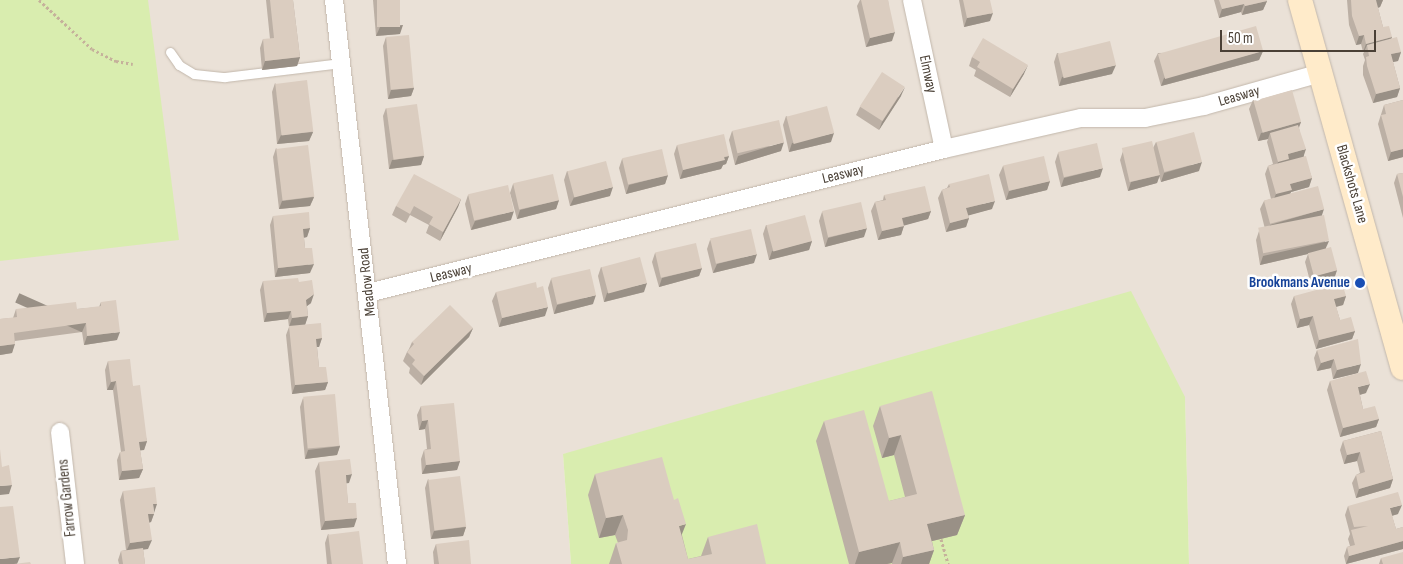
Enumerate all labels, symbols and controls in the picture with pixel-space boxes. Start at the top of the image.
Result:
scale bar [1223,20,1379,52]
text: 50 m [1228,29,1253,48]
street label: Elmway [915,53,941,95]
street label: Leasway [1216,82,1262,110]
street label: Blackshots Lane [1332,143,1372,225]
street label: Leasway [820,160,866,188]
street label: Meadow Road [354,247,380,317]
street label: Leasway [428,259,474,287]
place label: Brookmans Avenue [1249,274,1350,292]
marker: Brookmans Avenue [1354,277,1366,289]
street label: Farrow Gardens [54,458,80,538]

